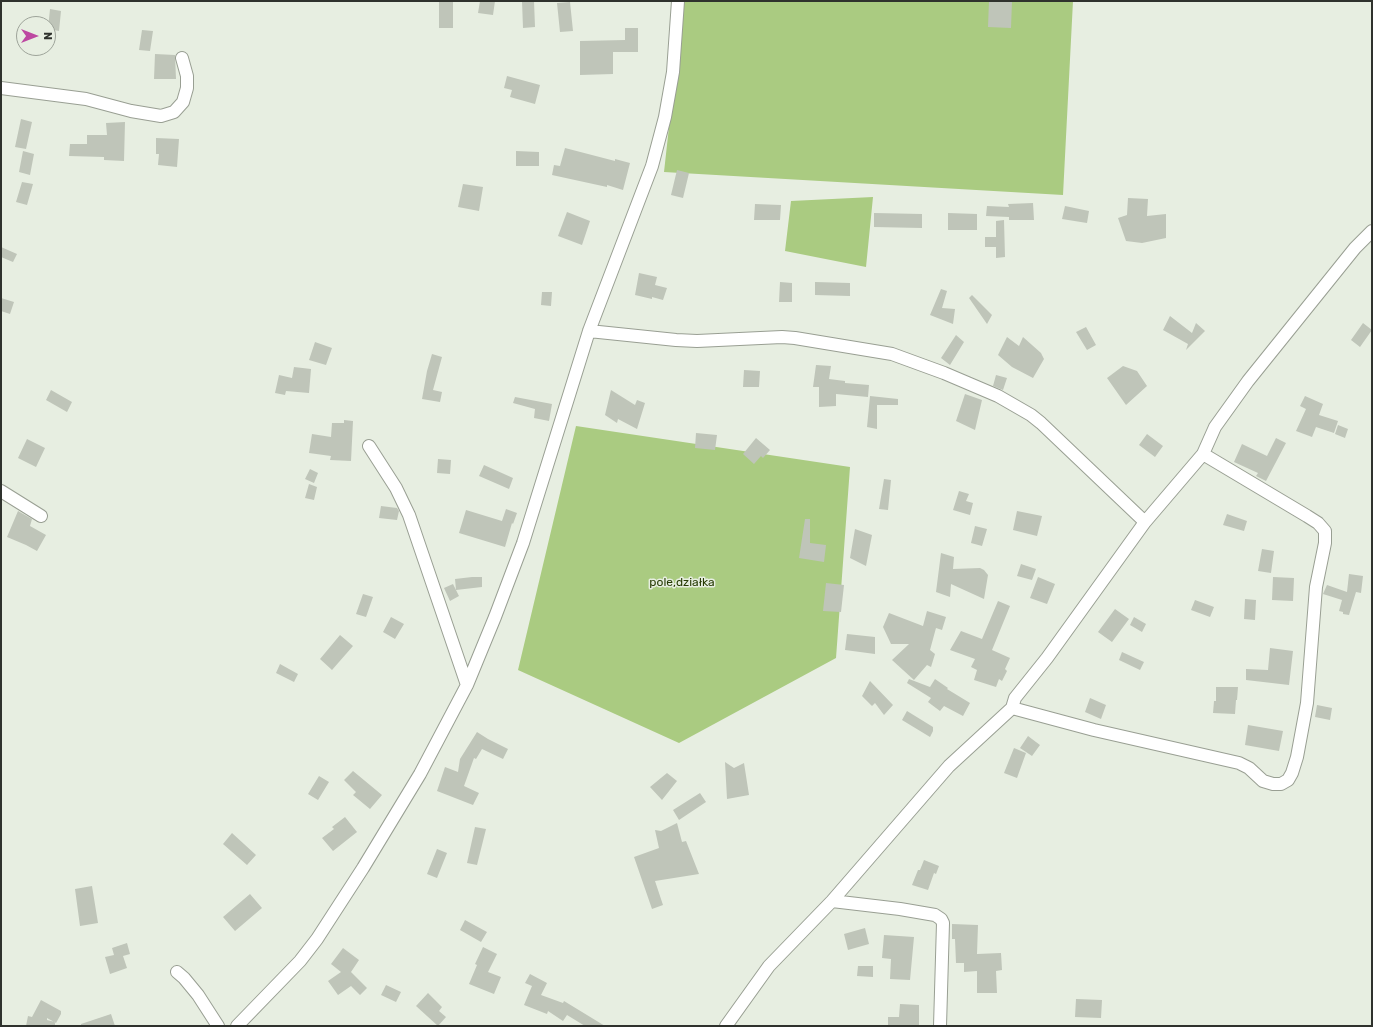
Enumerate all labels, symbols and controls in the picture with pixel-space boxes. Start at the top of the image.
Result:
north arrow [16,16,56,56]
text: N [41,32,54,40]
park label: pole,działka [649,576,715,590]

